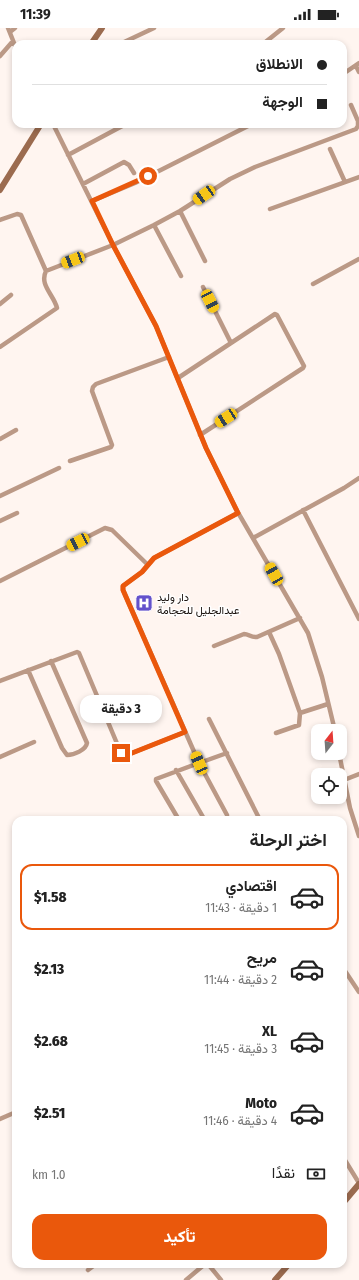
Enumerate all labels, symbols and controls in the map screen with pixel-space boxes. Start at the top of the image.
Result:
text: 11:39 [20,5,51,23]
text: الانطلاق [256,55,303,73]
text: الوجهة [262,93,303,111]
route start [139,167,157,185]
car [191,183,217,207]
car [60,250,86,270]
car [199,288,221,314]
car [213,406,239,430]
car [65,531,91,553]
car [263,561,285,587]
place label: دار وليد عبدالجليل للحجامة [157,591,240,617]
hospital icon: دار وليد عبدالجليل للحجامة [134,593,154,613]
callout: 3 دقيقة [80,695,162,723]
text: 3 دقيقة [101,701,141,716]
north arrow [311,724,347,760]
map controls [311,724,347,804]
route end [112,744,130,762]
car [189,750,209,776]
button: locate [311,768,347,804]
text: اختر الرحلة [249,829,327,851]
text: اقتصادي [225,877,277,895]
icon: car [289,879,325,915]
text: $1.58 [34,888,67,906]
text: 1 دقيقة · 11:43 [205,900,277,915]
text: مريح [247,949,277,967]
icon: car [289,951,325,987]
text: $2.13 [34,960,64,978]
text: 2 دقيقة · 11:44 [204,972,277,987]
text: XL [262,1022,277,1040]
icon: car [289,1023,325,1059]
text: $2.68 [34,1032,68,1050]
text: 3 دقيقة · 11:45 [204,1041,277,1056]
text: Moto [245,1094,277,1112]
icon: car [289,1095,325,1131]
text: $2.51 [34,1104,65,1122]
text: 4 دقيقة · 11:46 [203,1113,277,1128]
icon: cash [305,1163,327,1185]
text: نقدًا [272,1164,295,1182]
text: 1.0 km [32,1167,66,1182]
button: تأكيد [32,1214,327,1260]

